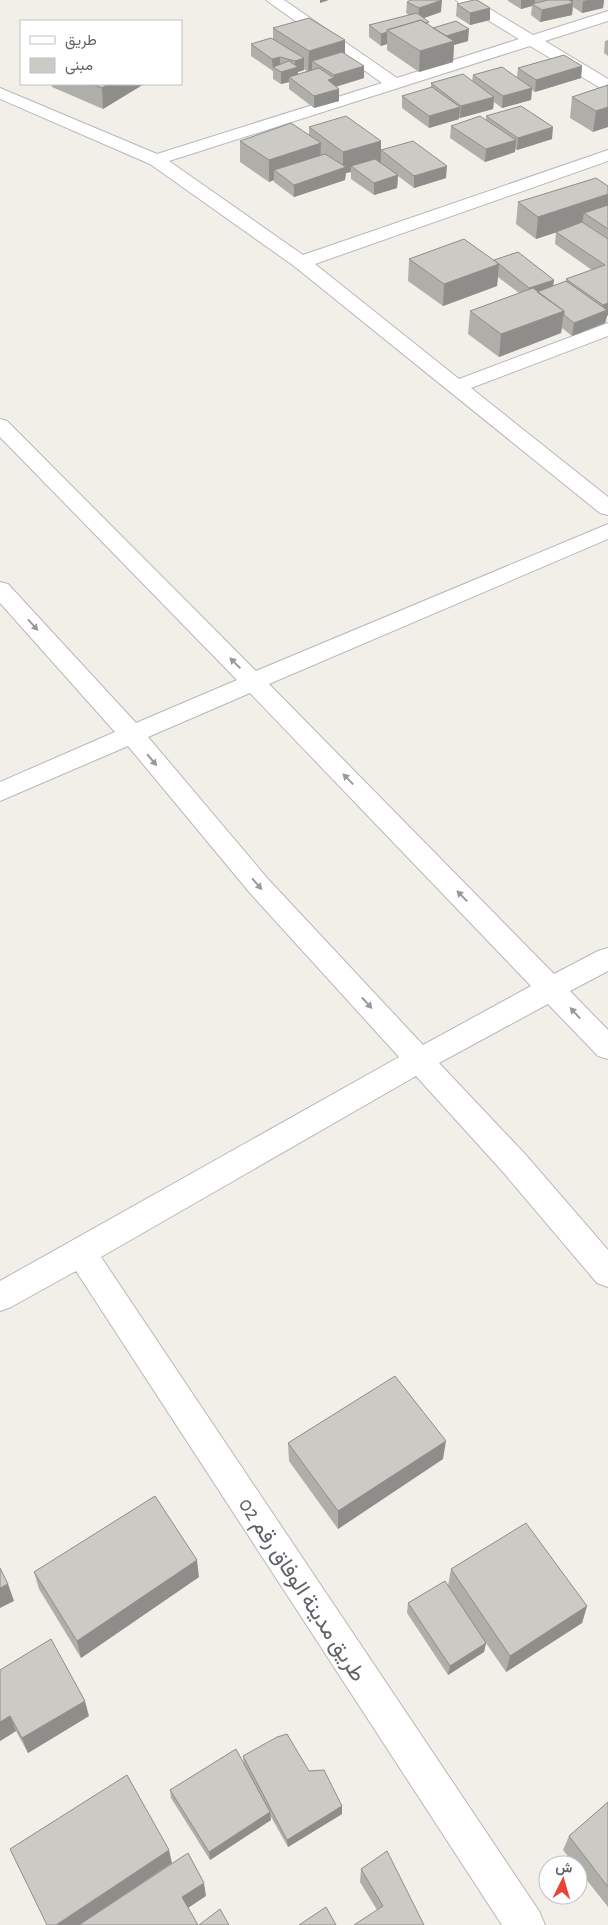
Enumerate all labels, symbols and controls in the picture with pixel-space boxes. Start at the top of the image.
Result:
legend [20,20,182,85]
text: طريق [65,33,97,50]
text: مبنى [65,58,93,75]
one-way arrow [27,619,38,632]
one-way arrow [229,657,241,669]
one-way arrow [147,753,158,766]
one-way arrow [342,774,354,786]
one-way arrow [252,877,263,890]
one-way arrow [456,890,468,902]
one-way arrow [361,997,373,1009]
one-way arrow [569,1007,581,1019]
street label: طريق مدينة الوفاق رقم 02 [232,1494,370,1687]
north arrow [538,1855,588,1905]
text: ش [555,1860,573,1877]

